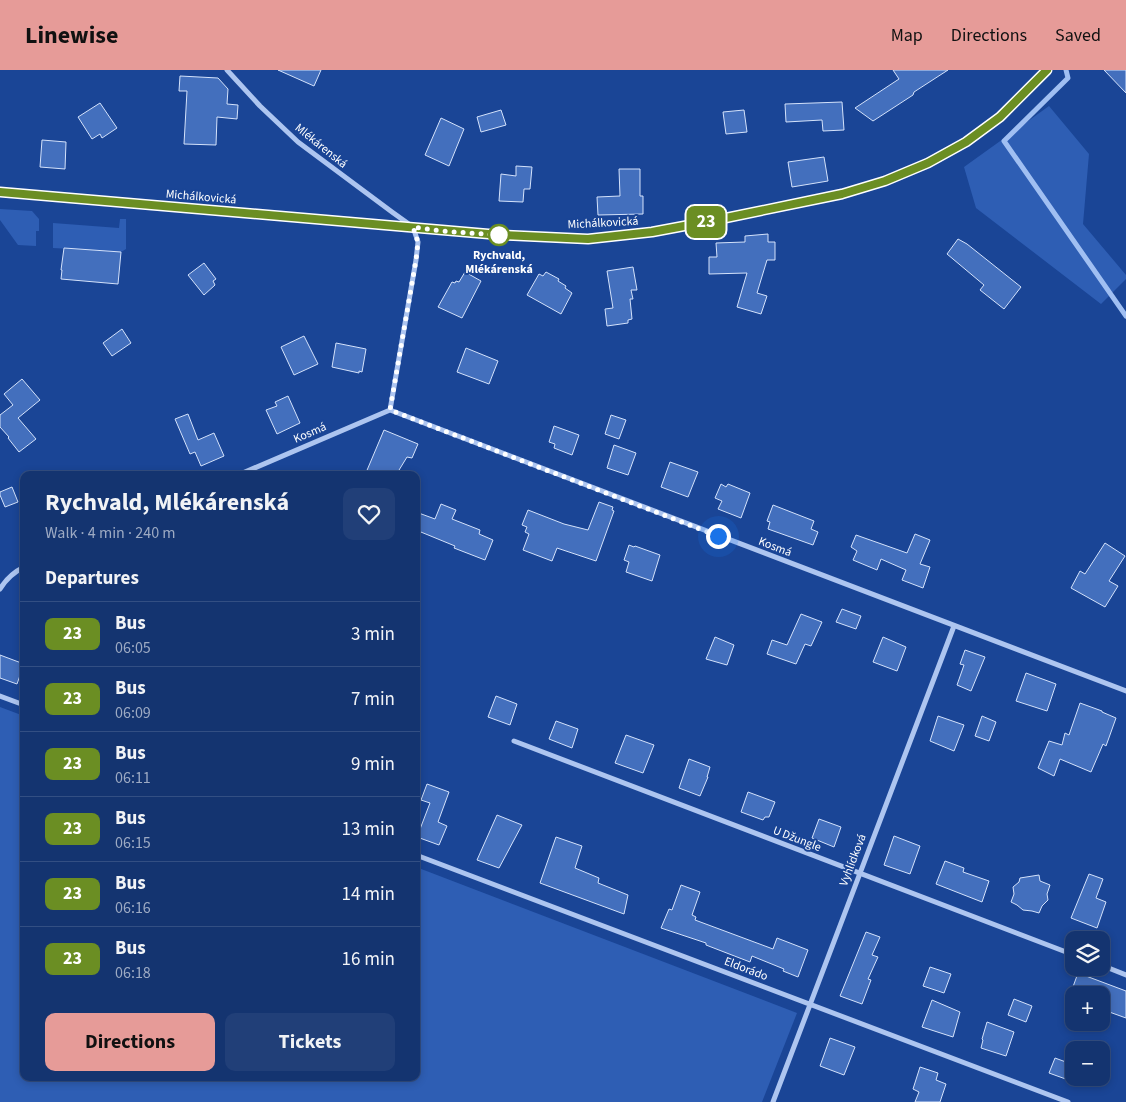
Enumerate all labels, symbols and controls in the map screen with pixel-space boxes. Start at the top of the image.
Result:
text: Linewise [25,18,118,53]
text: Map [891,23,923,48]
text: Directions [951,23,1027,48]
text: Saved [1055,23,1101,48]
street label: Mlékárenská [291,120,351,172]
street label: Michálkovická [165,185,237,209]
line badge: 23 [684,206,728,238]
text: 23 [696,209,716,234]
street label: Michálkovická [567,213,639,233]
marker: Rychvald, Mlékárenská [488,224,510,246]
place label: Rychvald, Mlékárenská [465,247,533,278]
street label: Kosmá [291,418,329,448]
text: Rychvald, Mlékárenská [45,485,289,520]
button: heart [343,488,395,540]
text: Walk · 4 min · 240 m [45,522,176,544]
your location [706,524,731,549]
street label: Kosmá [756,533,794,561]
text: Departures [45,565,139,592]
text: Bus [115,610,146,637]
text: 23 [63,621,82,646]
text: 3 min [351,621,395,648]
text: 06:05 [115,637,151,659]
text: Bus [115,675,146,702]
text: 23 [63,686,82,711]
text: 7 min [351,686,395,713]
text: 06:09 [115,702,151,724]
text: Bus [115,740,146,767]
text: 23 [63,751,82,776]
text: 9 min [351,751,395,778]
text: 06:11 [115,767,151,789]
text: Bus [115,805,146,832]
text: 23 [63,816,82,841]
text: 13 min [341,816,395,843]
street label: U Džungle [770,822,824,856]
text: 06:15 [115,832,151,854]
street label: Vyhlídková [835,832,871,888]
text: Bus [115,870,146,897]
text: 23 [63,881,82,906]
text: 14 min [341,881,395,908]
text: 06:16 [115,897,151,919]
map controls [1065,931,1110,1086]
button: layers [1065,931,1110,976]
text: Bus [115,935,146,962]
text: 23 [63,946,82,971]
text: 16 min [341,946,395,973]
street label: Eldorádo [722,953,770,985]
text: 06:18 [115,962,151,984]
button: + [1065,986,1110,1031]
button: Directions [45,1013,215,1071]
button: Tickets [225,1013,395,1071]
button: − [1065,1041,1110,1086]

